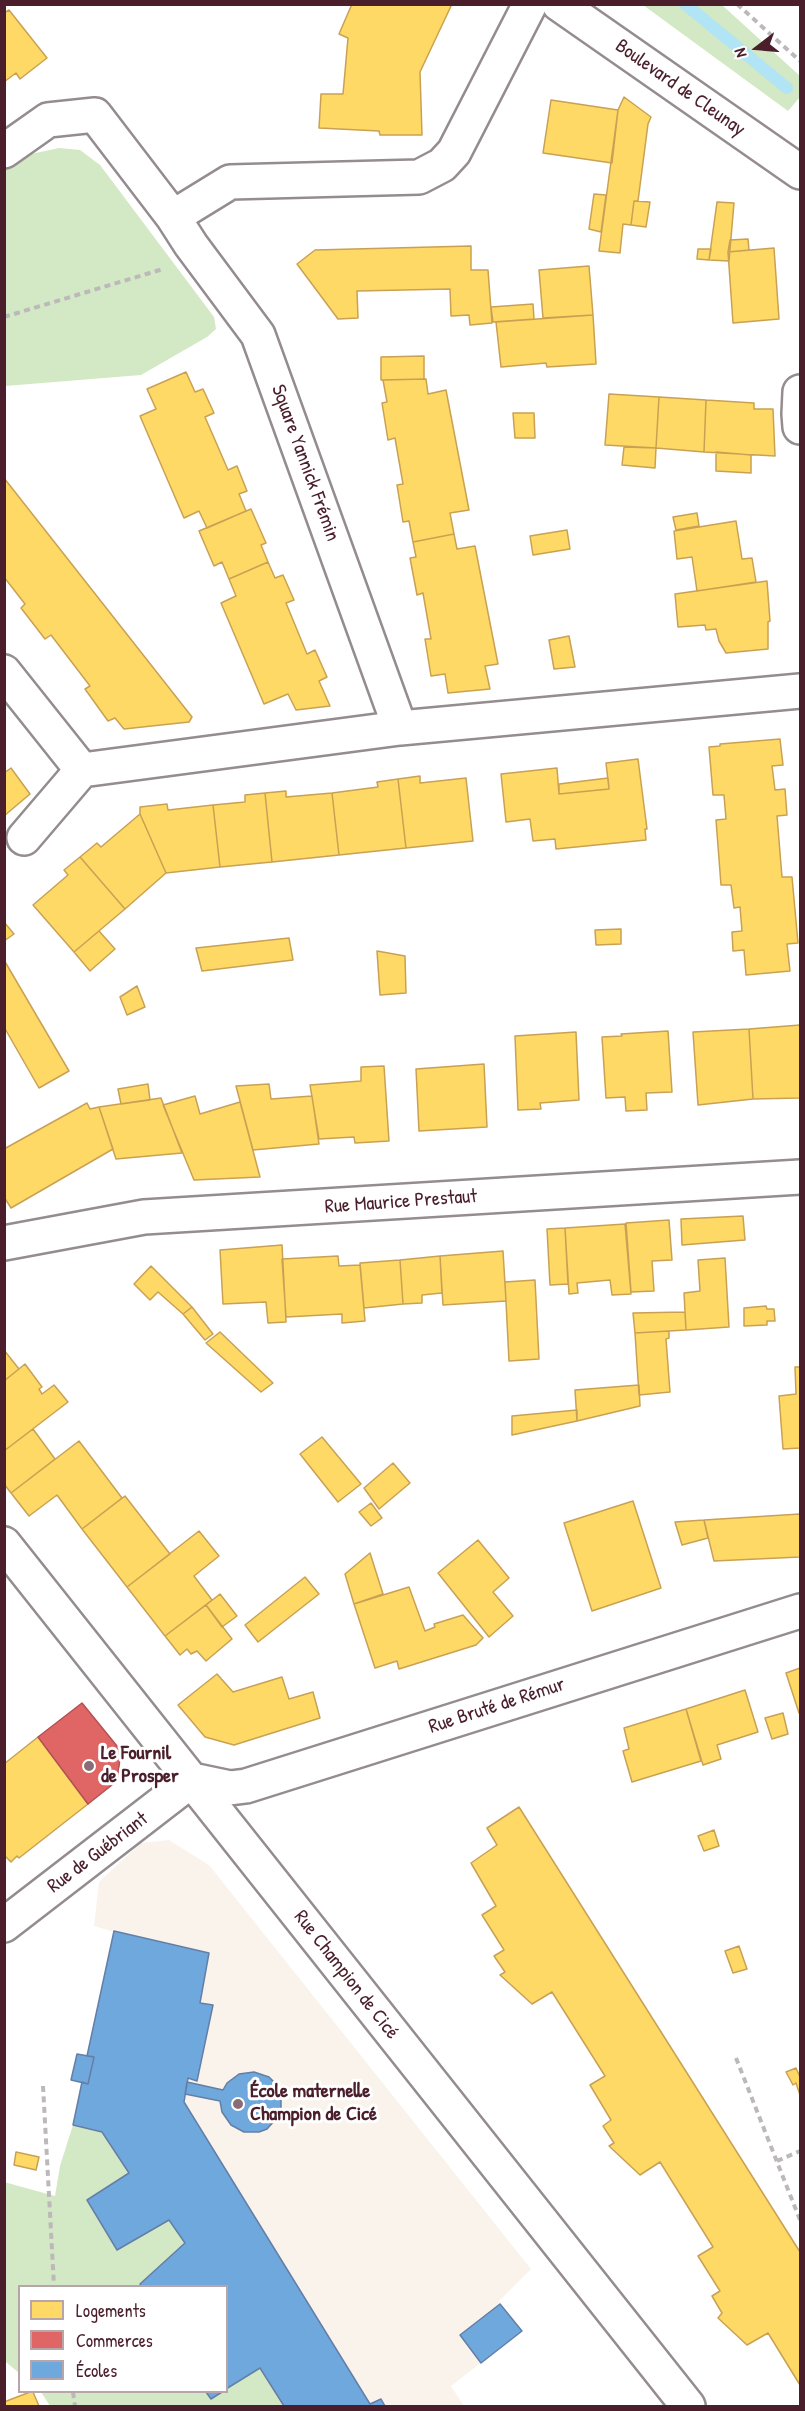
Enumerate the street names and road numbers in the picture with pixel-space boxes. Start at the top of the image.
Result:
street label: Boulevard de Cleunay [610,34,750,142]
street label: Square Yannick Frémin [266,382,344,544]
street label: Rue Maurice Prestaut [324,1185,478,1219]
street label: Rue Bruté de Rémur [426,1673,568,1739]
street label: Rue de Guébriant [43,1807,153,1899]
street label: Rue Champion de Cicé [288,1906,404,2044]

